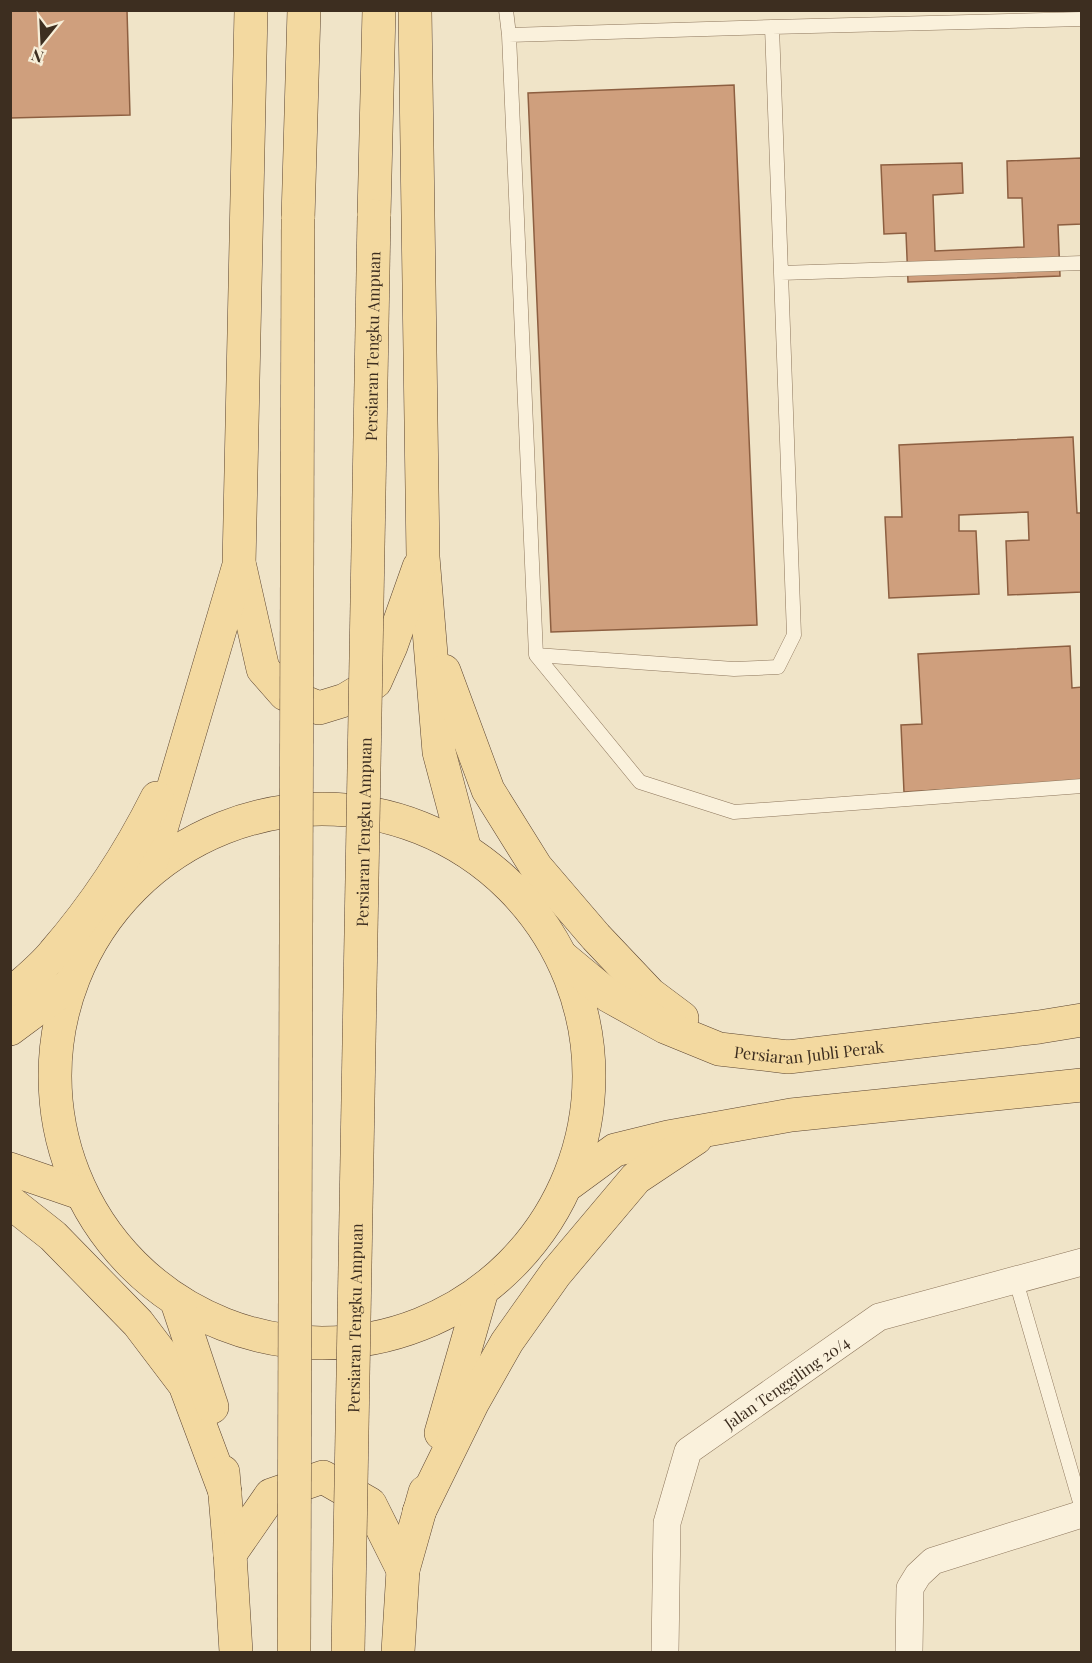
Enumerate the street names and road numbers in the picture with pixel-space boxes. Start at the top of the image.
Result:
street label: Persiaran Tengku Ampuan [359,251,384,441]
street label: Persiaran Tengku Ampuan [351,737,375,927]
street label: Persiaran Jubli Perak [733,1035,885,1068]
street label: Persiaran Tengku Ampuan [342,1223,366,1413]
street label: Jalan Tenggiling 20/4 [719,1331,853,1434]

